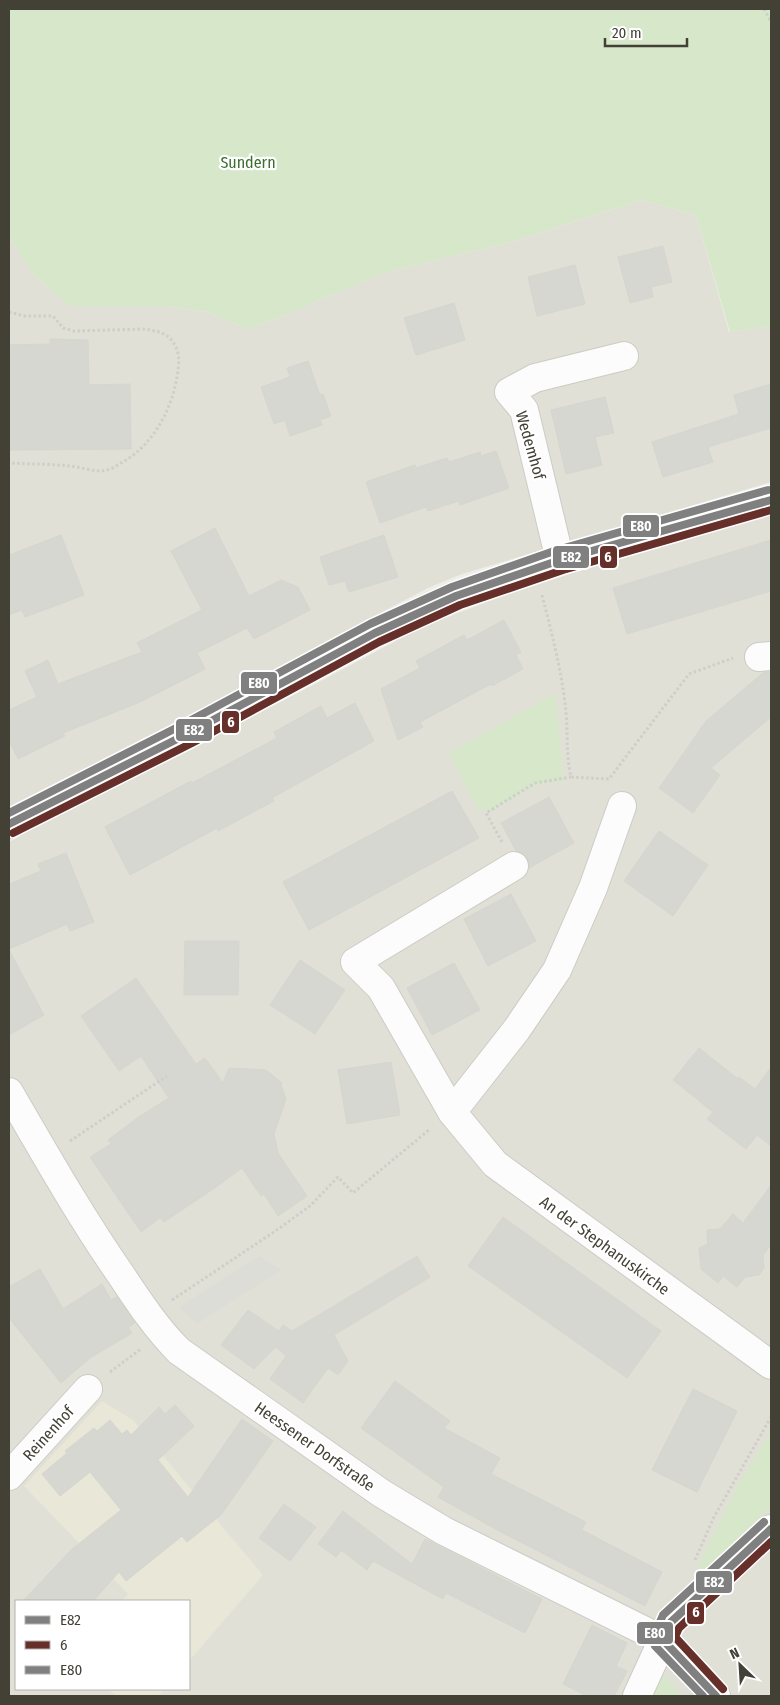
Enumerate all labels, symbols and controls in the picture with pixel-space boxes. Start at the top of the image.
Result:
scale bar [605,15,688,47]
text: 20 m [612,24,642,42]
park label: Sundern [220,153,276,172]
street label: Wedemhof [512,409,550,483]
line badge: E80 [622,514,660,538]
text: E80 [630,518,652,535]
line badge: E82 [552,545,590,569]
line badge: 6 [599,545,618,569]
text: E82 [561,549,582,566]
text: 6 [604,549,612,566]
line badge: E80 [240,671,278,695]
text: E80 [248,675,270,692]
line badge: 6 [221,710,240,734]
text: 6 [227,714,235,731]
line badge: E82 [175,718,213,742]
text: E82 [184,722,205,739]
street label: An der Stephanuskirche [536,1192,673,1299]
street label: Heessener Dorfstraße [251,1398,378,1495]
street label: Reinenhof [19,1401,79,1465]
line badge: E82 [695,1570,733,1594]
text: E82 [704,1574,725,1591]
legend [15,1600,190,1690]
line badge: 6 [686,1601,705,1625]
text: 6 [692,1604,700,1621]
text: E82 [60,1611,81,1629]
line badge: E80 [636,1621,674,1645]
text: E80 [644,1625,666,1642]
text: 6 [60,1636,67,1654]
north arrow [715,1640,765,1690]
text: N [727,1644,742,1663]
text: E80 [60,1661,82,1679]

